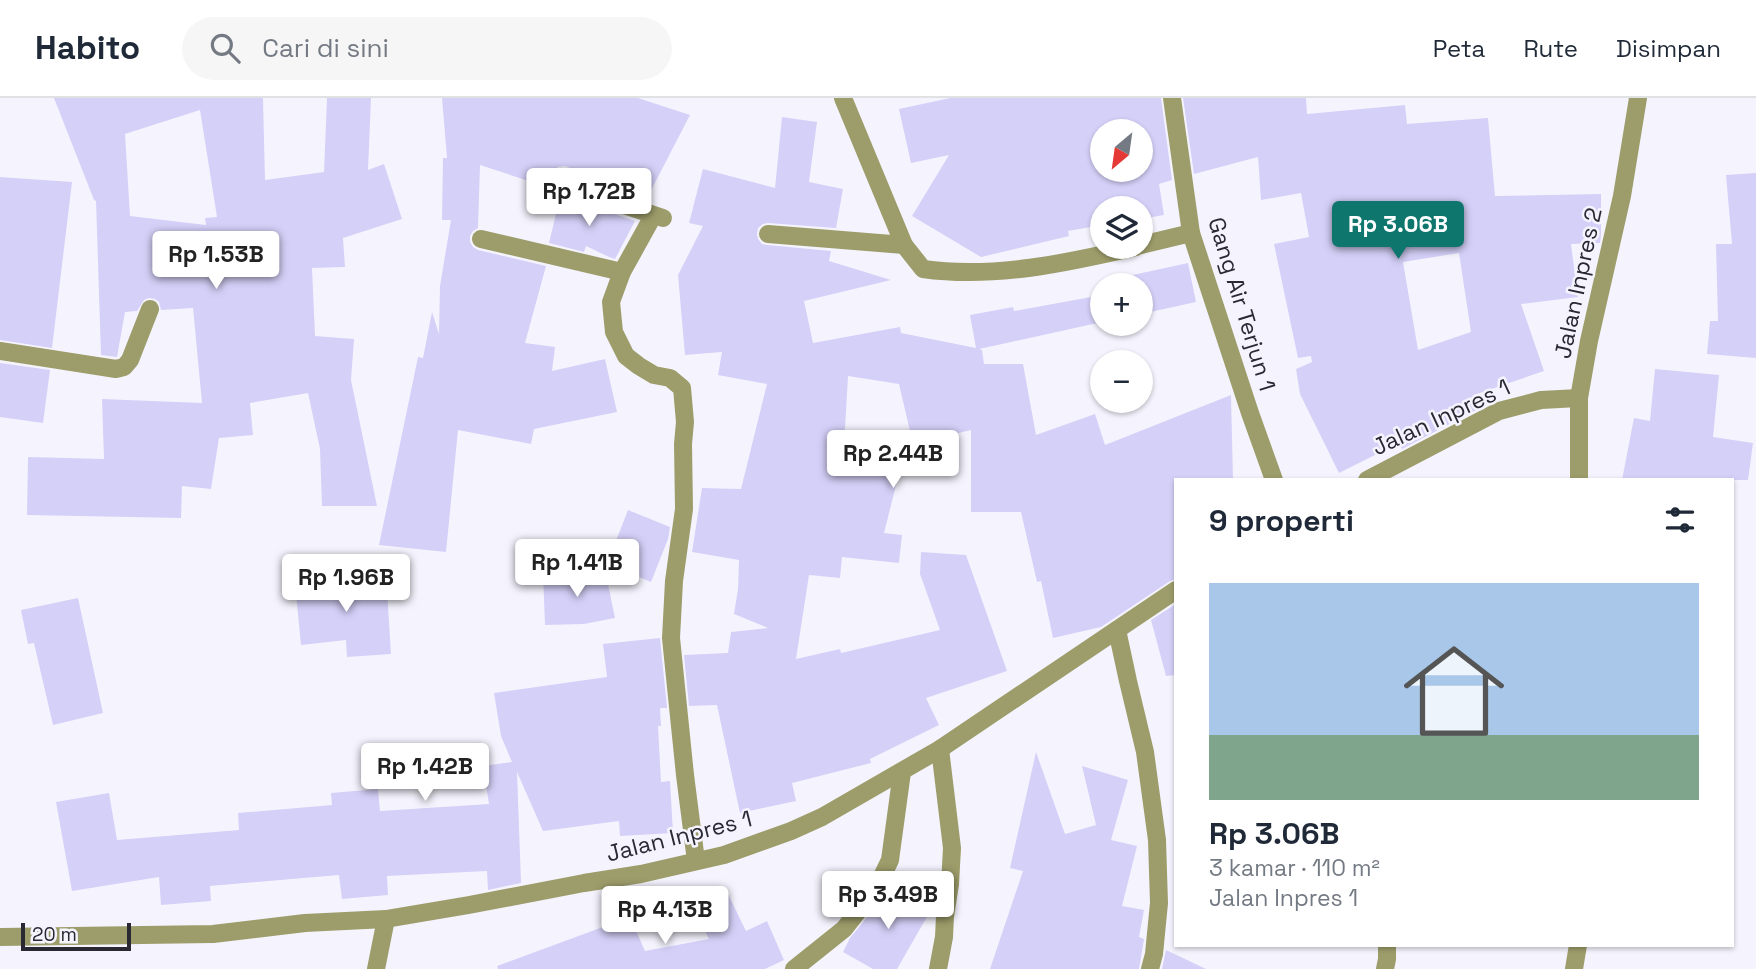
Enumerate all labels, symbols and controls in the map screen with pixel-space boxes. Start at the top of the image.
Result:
search box [182,17,672,80]
text: Habito [35,27,140,69]
icon: search [206,29,244,67]
text: Cari di sini [262,31,389,65]
text: Peta [1433,33,1485,64]
text: Rute [1523,33,1578,64]
text: Disimpan [1616,33,1721,64]
north arrow [1090,119,1153,182]
map controls [1090,119,1153,413]
pin: Rp 1.72B [517,169,661,228]
text: Rp 1.72B [542,176,636,206]
button: layers [1090,196,1153,259]
pin: Rp 3.06B [1326,202,1470,261]
street label: Jalan Inpres 2 [1547,205,1609,361]
text: Rp 3.06B [1348,209,1448,239]
street label: Gang Air Terjun 1 [1201,214,1283,394]
pin: Rp 1.53B [144,232,288,291]
text: Rp 1.53B [168,239,264,269]
button: + [1090,273,1153,336]
button: − [1090,350,1153,413]
street label: Jalan Inpres 1 [1367,372,1515,462]
pin: Rp 2.44B [821,430,965,490]
text: Rp 2.44B [843,438,943,468]
text: 9 properti [1209,501,1354,540]
icon: filters [1661,501,1699,539]
pin: Rp 1.41B [505,540,649,599]
text: Rp 1.41B [531,547,623,577]
pin: Rp 1.96B [274,554,418,614]
text: Rp 1.96B [298,562,394,592]
icon: home [1391,628,1517,754]
pin: Rp 1.42B [353,744,497,803]
text: Rp 1.42B [377,751,473,781]
street label: Jalan Inpres 1 [603,803,755,869]
text: Rp 3.06B [1209,814,1339,853]
text: 3 kamar · 110 m² [1209,853,1380,883]
pin: Rp 3.49B [816,872,960,931]
text: Rp 3.49B [838,879,938,909]
text: Jalan Inpres 1 [1209,883,1358,913]
pin: Rp 4.13B [593,886,737,946]
text: Rp 4.13B [618,894,713,924]
scale bar [21,920,131,952]
text: 20 m [32,922,77,947]

